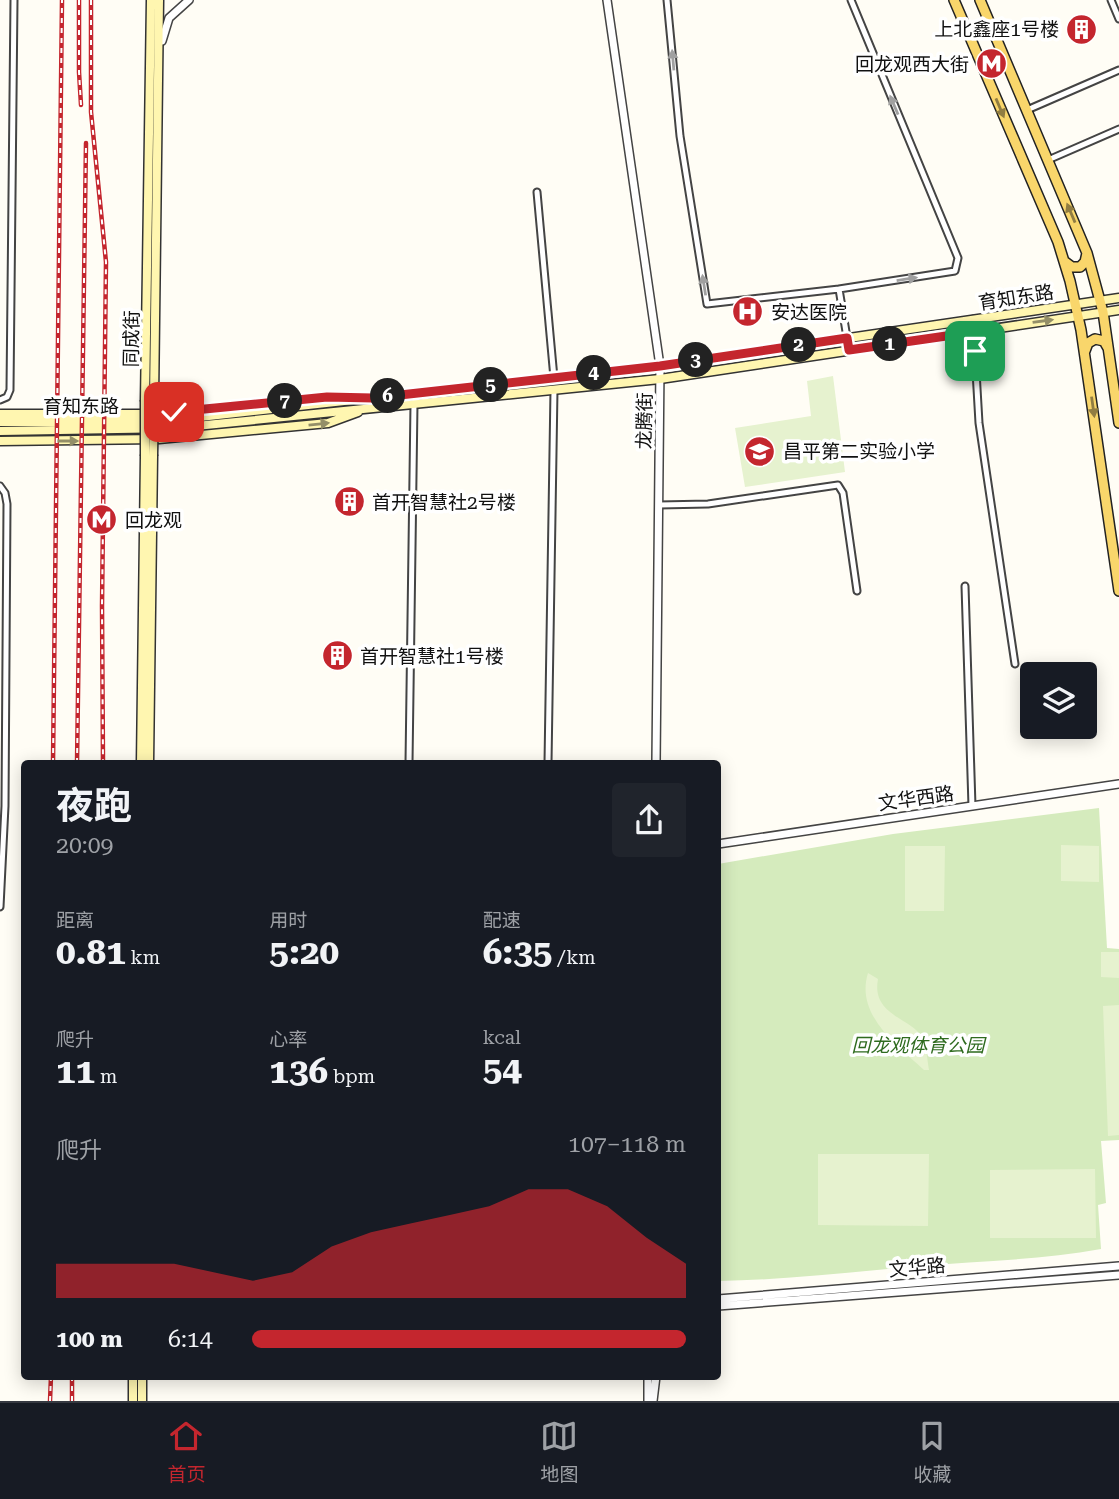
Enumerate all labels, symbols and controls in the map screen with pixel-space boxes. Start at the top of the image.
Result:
building icon: 上北鑫座1号楼 [1065,12,1099,46]
place label: 上北鑫座1号楼 [934,18,1059,41]
metro station icon: 回龙观西大街 [975,47,1009,81]
one-way arrow [667,49,678,71]
place label: 回龙观西大街 [855,53,969,76]
one-way arrow [888,95,899,116]
one-way arrow [995,97,1006,118]
one-way arrow [1065,202,1076,223]
one-way arrow [896,273,918,284]
one-way arrow [698,274,709,296]
street label: 育知东路 [977,280,1055,315]
hospital icon: 安达医院 [731,295,765,329]
place label: 安达医院 [771,301,847,324]
street label: 同成街 [120,310,143,368]
one-way arrow [1032,315,1054,326]
pin [945,321,1005,381]
pin: 1 [872,326,908,362]
pin: 2 [782,328,816,362]
text: 1 [884,332,895,355]
icon: arrive [956,332,994,370]
text: 2 [793,333,804,356]
pin: 3 [678,342,714,378]
text: 3 [690,348,701,371]
pin: 4 [576,356,612,390]
text: 4 [588,361,599,384]
pin: 5 [474,368,508,402]
text: 5 [485,373,496,396]
pin: 6 [370,378,406,414]
pin [144,382,204,442]
pin: 7 [268,384,302,418]
text: 6 [382,384,393,407]
text: 7 [279,389,290,412]
street label: 龙腾街 [633,392,656,450]
icon: check [155,393,193,431]
street label: 育知东路 [43,395,119,418]
one-way arrow [1087,397,1098,419]
one-way arrow [309,418,331,429]
school or university icon: 昌平第二实验小学 [743,434,777,468]
one-way arrow [57,435,79,447]
place label: 昌平第二实验小学 [783,440,935,463]
building icon: 首开智慧社2号楼 [332,485,366,519]
place label: 首开智慧社2号楼 [372,491,516,514]
metro station icon: 回龙观 [85,503,119,537]
place label: 回龙观 [125,509,182,532]
building icon: 首开智慧社1号楼 [320,639,354,673]
place label: 首开智慧社1号楼 [360,645,504,668]
map controls [1020,662,1097,739]
button: layers [1020,662,1097,739]
street label: 文华西路 [877,782,955,815]
button: share [612,783,686,857]
text: 夜跑 [56,784,132,828]
text: 20:09 [56,832,113,859]
text: 距离 [56,909,94,932]
text: 用时 [269,909,307,932]
text: 配速 [483,909,521,932]
text: 0.81 [56,932,126,973]
text: 5:20 [269,932,339,973]
text: 6:35 [483,932,552,973]
text: km [126,946,160,969]
text: /km [552,946,596,969]
text: kcal [483,1026,521,1049]
text: 爬升 [56,1028,94,1051]
text: 心率 [269,1028,307,1051]
park label: 回龙观体育公园 [851,1034,987,1057]
text: 54 [483,1049,522,1090]
text: 11 [56,1051,95,1092]
text: 136 [269,1051,328,1092]
text: m [95,1065,117,1088]
text: bpm [328,1065,375,1088]
text: 107–118 m [568,1131,686,1158]
text: 爬升 [56,1137,102,1164]
street label: 文华路 [888,1254,946,1281]
text: 100 m [56,1326,123,1353]
text: 6:14 [168,1326,213,1353]
tab: 首页 [167,1417,206,1486]
tab: 地图 [540,1417,579,1486]
tab: 收藏 [913,1417,952,1486]

